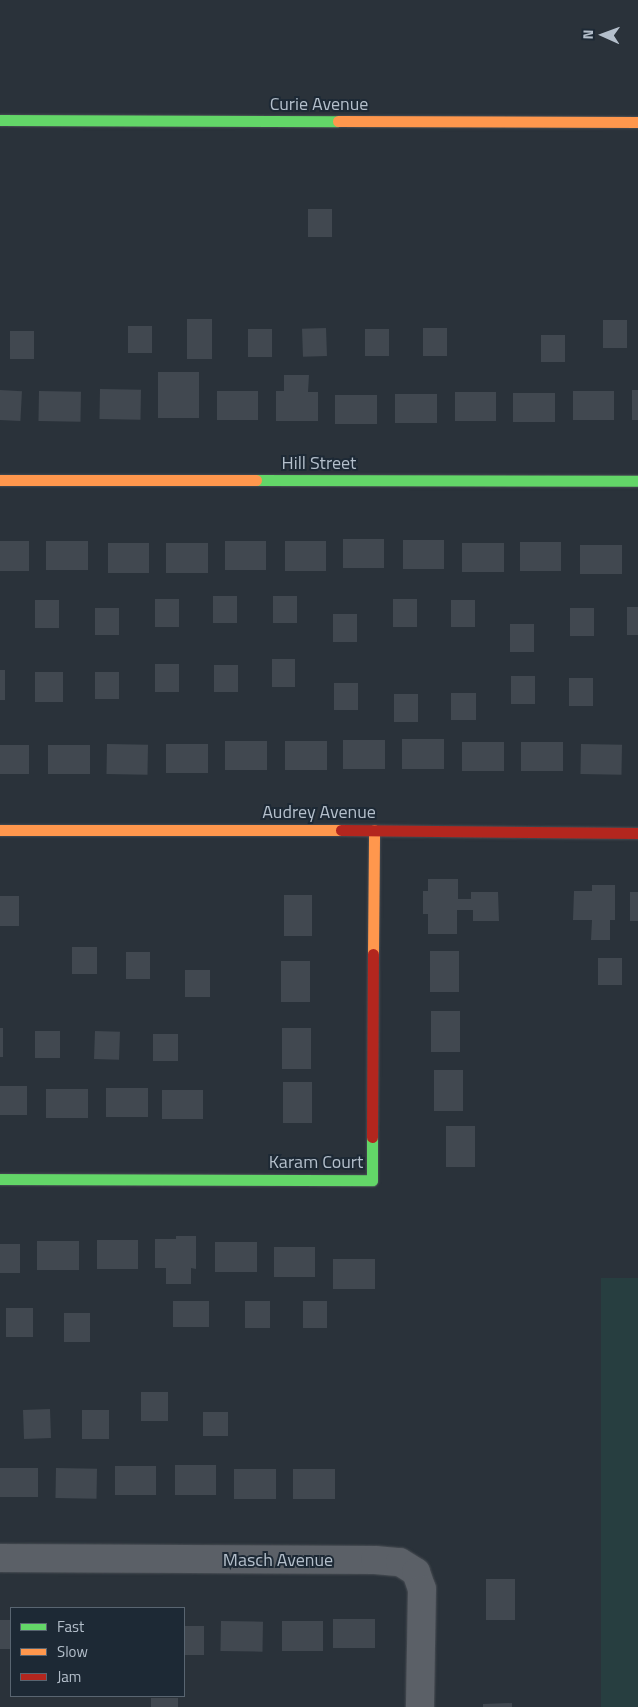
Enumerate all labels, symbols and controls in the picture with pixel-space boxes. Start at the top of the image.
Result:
north arrow [578,10,628,60]
text: N [577,29,598,40]
street label: Curie Avenue [270,93,368,115]
street label: Hill Street [282,452,356,474]
street label: Audrey Avenue [262,801,376,823]
street label: Karam Court [269,1151,363,1173]
street label: Masch Avenue [223,1549,333,1571]
legend [10,1607,185,1697]
text: Fast [57,1615,84,1638]
text: Slow [57,1640,88,1663]
text: Jam [57,1665,81,1688]

